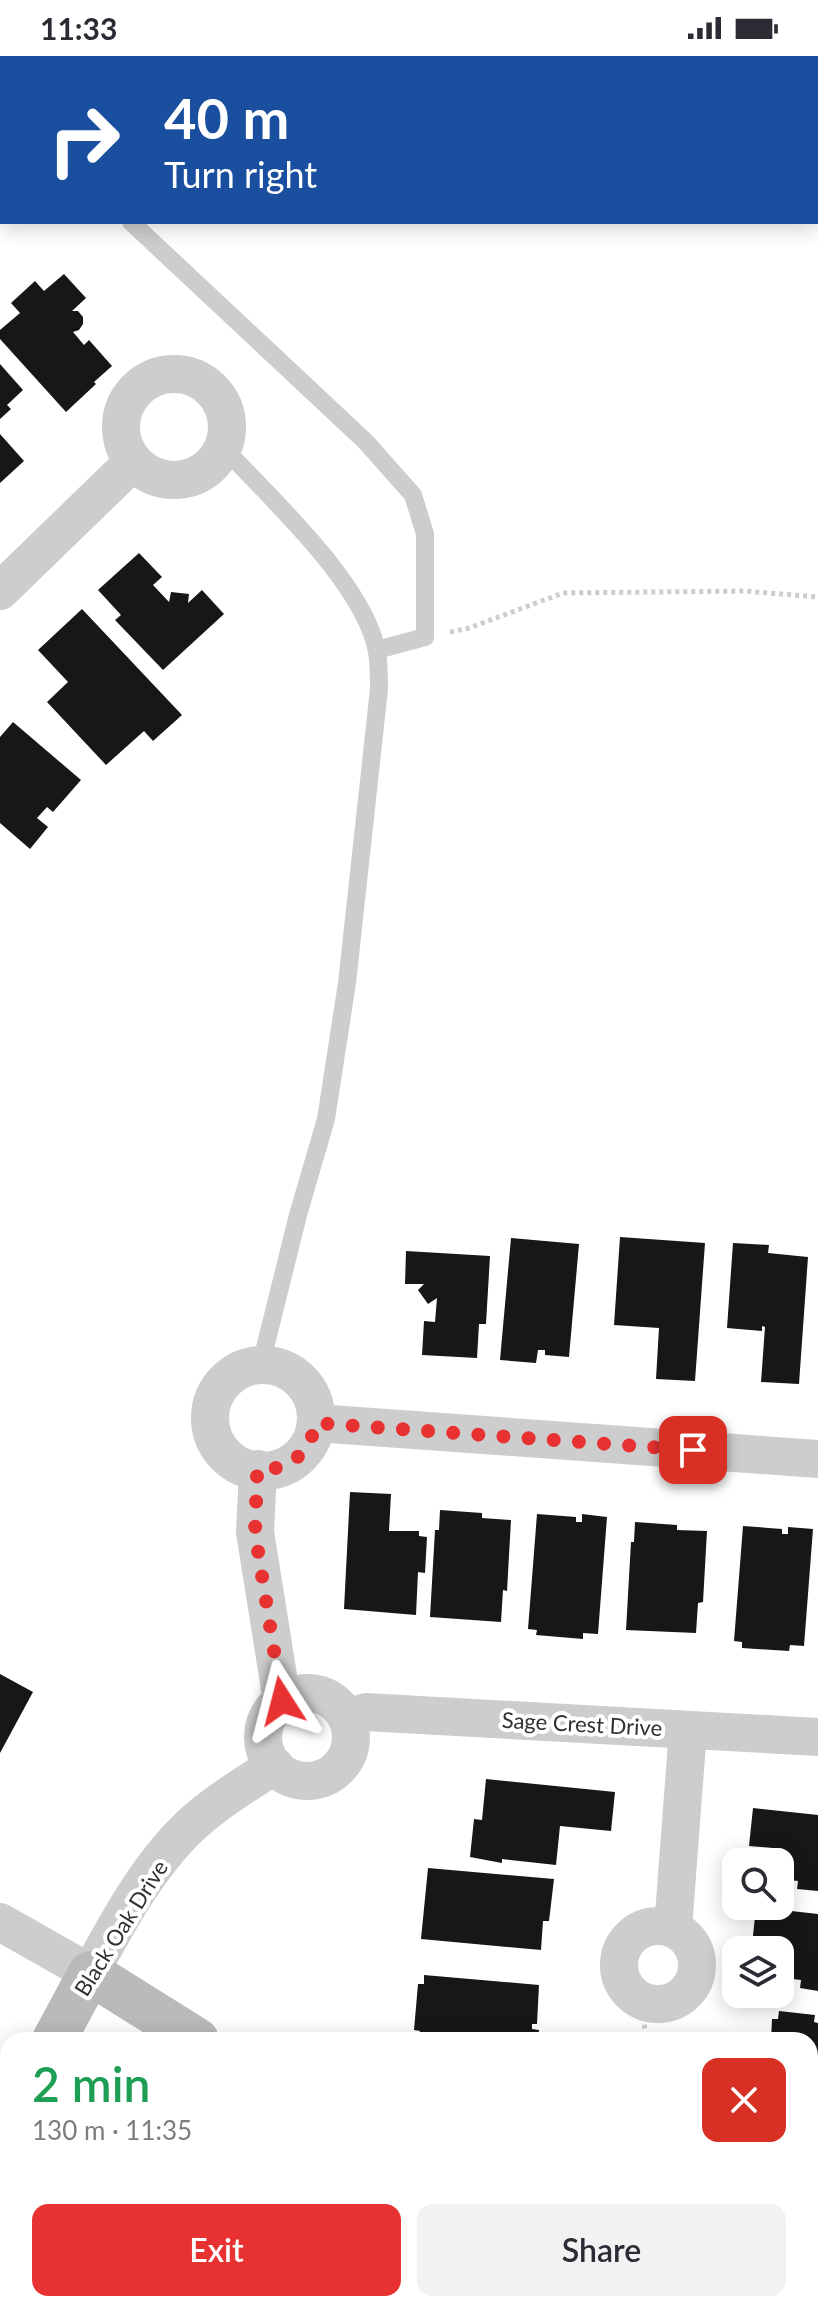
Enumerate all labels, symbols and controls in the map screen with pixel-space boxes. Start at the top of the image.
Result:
text: 11:33 [40,10,117,46]
text: 40 m [164,84,289,151]
icon: right [32,88,136,192]
text: Turn right [164,152,317,196]
pin [659,1416,727,1484]
icon: arrive [671,1428,715,1472]
position arrow [240,1659,324,1743]
street label: Sage Crest Drive [501,1706,663,1741]
map controls [722,1848,794,2008]
button: search [722,1848,794,1920]
street label: Black Oak Drive [68,1855,173,2001]
button: layers [722,1936,794,2008]
text: 2 min [32,2055,150,2112]
button: close [702,2058,786,2142]
text: 130 m · 11:35 [32,2114,192,2146]
button: Exit [32,2204,401,2296]
button: Share [417,2204,786,2296]

